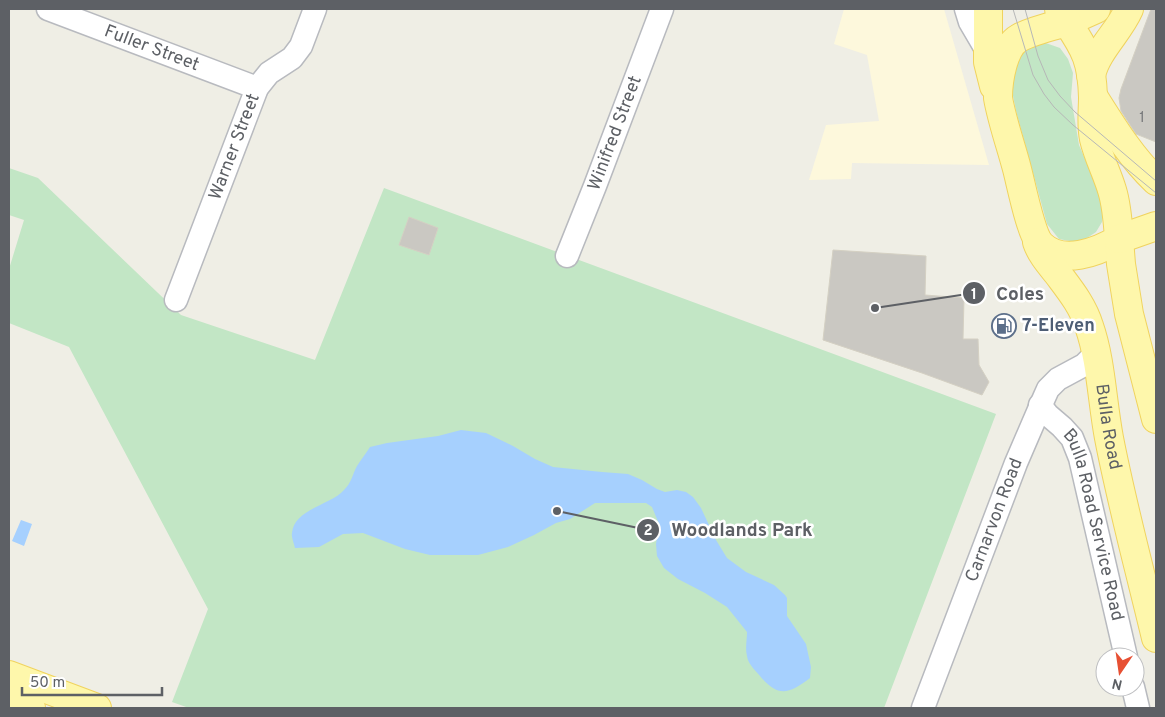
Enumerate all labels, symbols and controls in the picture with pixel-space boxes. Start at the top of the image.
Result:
street label: Fuller Street [101,20,203,77]
street label: Winifred Street [583,72,647,194]
street label: Warner Street [204,90,265,203]
house number: 1 [1139,109,1145,128]
callout: Coles [961,276,1054,310]
text: Coles [996,283,1044,307]
text: 1 [971,286,977,305]
fuel station icon: 7-Eleven [991,313,1017,339]
place label: 7-Eleven [1022,315,1095,338]
street label: Bulla Road [1090,382,1127,472]
street label: Bulla Road Service Road [1058,424,1129,623]
street label: Carnarvon Road [960,455,1028,585]
callout: Woodlands Park [636,513,822,547]
text: Woodlands Park [671,519,813,543]
text: 2 [643,522,653,541]
north arrow [1095,647,1145,697]
scale bar [22,664,162,696]
text: 50 m [30,674,65,693]
text: N [1111,674,1124,693]

